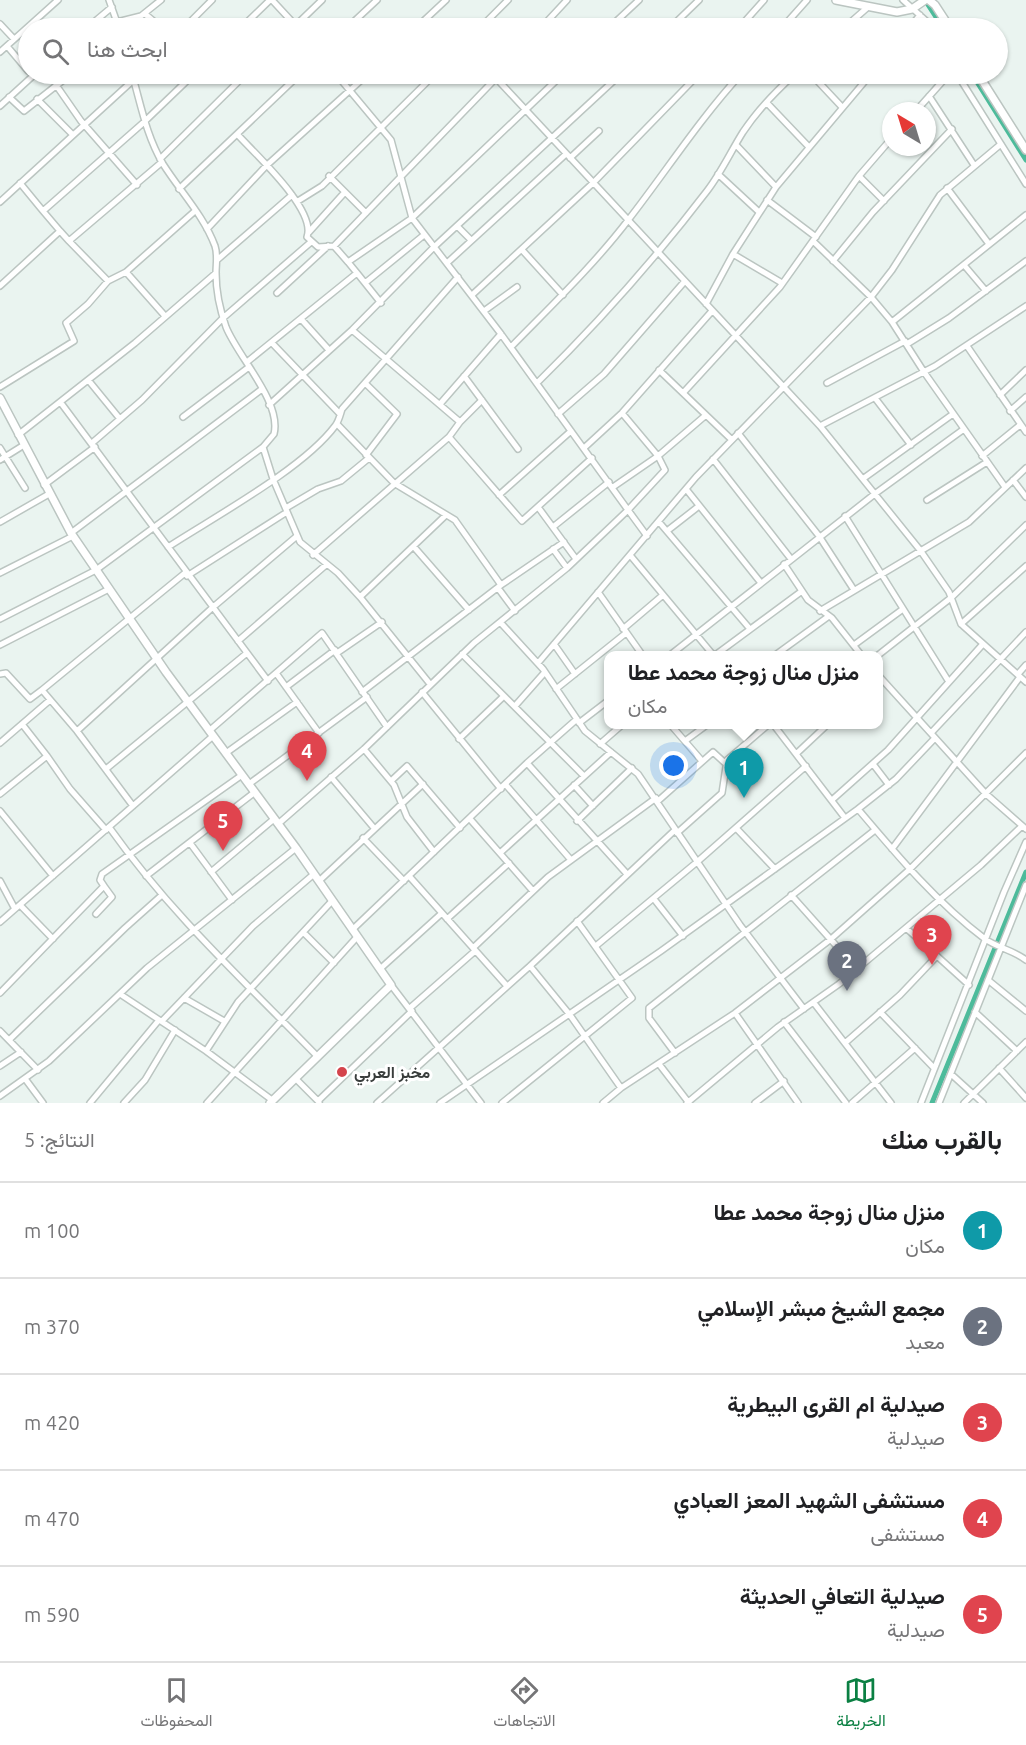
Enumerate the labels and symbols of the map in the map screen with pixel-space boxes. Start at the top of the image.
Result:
north arrow [882,102,936,156]
pin: 4 [288,732,326,781]
pin: 1 [724,748,764,798]
your location [659,751,688,780]
pin: 5 [204,802,242,851]
pin: 3 [912,916,952,965]
pin: 2 [828,942,866,991]
place label: مخبز العربي [354,1063,431,1086]
marker: مخبز العربي [335,1065,349,1079]

